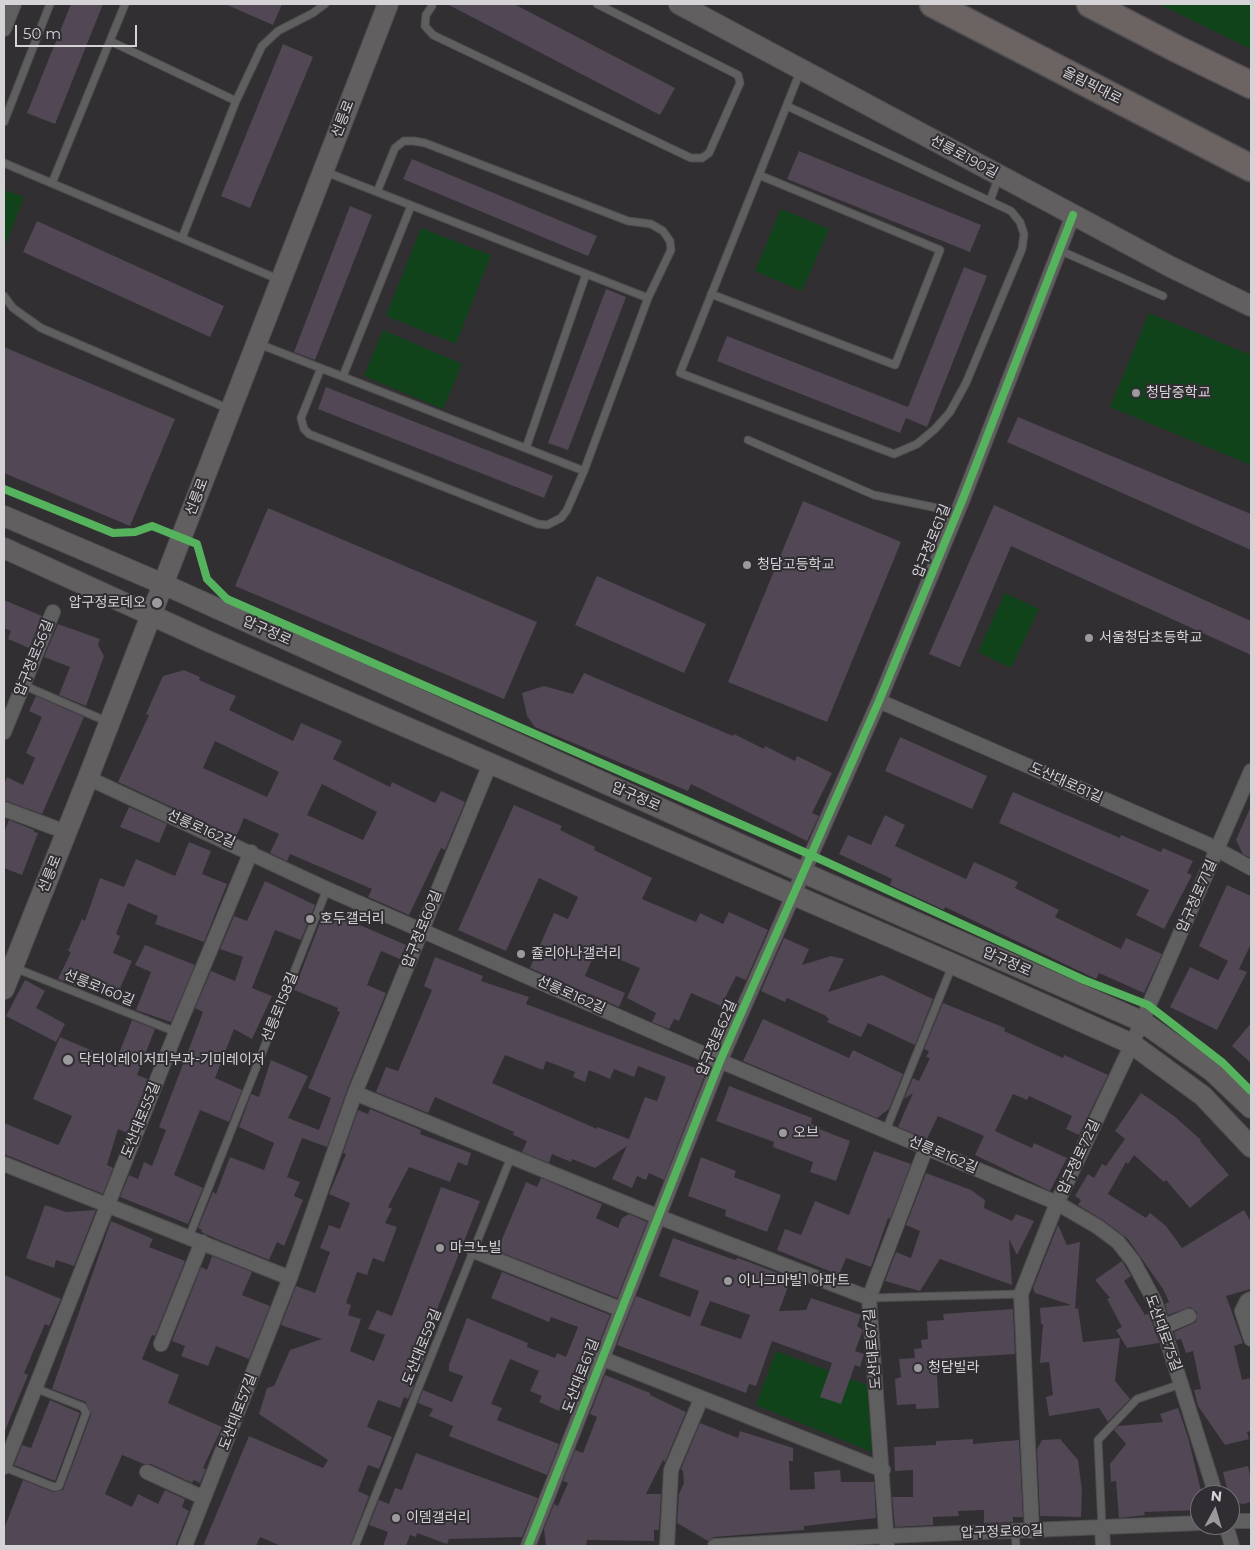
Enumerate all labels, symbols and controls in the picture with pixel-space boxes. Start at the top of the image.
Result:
scale bar [18,15,140,47]
text: 50 m [23,24,61,43]
street label: 올림픽대로 [1059,64,1125,108]
street label: 선릉로 [328,98,358,140]
street label: 선릉로190길 [927,132,1001,182]
place label: 청담중학교 [1146,385,1210,401]
marker: 청담중학교 [1130,387,1142,399]
street label: 선릉로 [182,476,212,518]
street label: 압구정로61길 [910,502,954,580]
place label: 청담고등학교 [757,557,834,573]
marker: 청담고등학교 [741,559,753,571]
place label: 압구정로데오 [69,595,146,611]
marker: 압구정로데오 [150,596,164,610]
street label: 압구정로 [240,613,294,649]
street label: 압구정로56길 [11,617,57,699]
place label: 서울청담초등학교 [1099,630,1202,646]
marker: 서울청담초등학교 [1083,632,1095,644]
street label: 도산대로81길 [1027,759,1105,807]
street label: 압구정로 [609,779,663,815]
street label: 선릉로162길 [164,806,238,852]
street label: 선릉로 [35,853,65,895]
street label: 압구정로71길 [1173,857,1221,935]
street label: 압구정로60길 [399,888,445,970]
place label: 호두갤러리 [320,911,384,927]
marker: 호두갤러리 [304,913,316,925]
street label: 압구정로 [980,944,1034,980]
place label: 쥴리아나갤러리 [531,946,621,962]
marker: 쥴리아나갤러리 [515,948,527,960]
street label: 선릉로160길 [61,966,137,1010]
street label: 선릉로158길 [258,970,302,1044]
street label: 선릉로162길 [534,972,608,1018]
street label: 압구정로62길 [693,997,741,1079]
place label: 닥터이레이저피부과-기미레이저 [79,1052,265,1068]
marker: 닥터이레이저피부과-기미레이저 [61,1053,75,1067]
street label: 도산대로55길 [118,1080,164,1160]
street label: 압구정로72길 [1054,1117,1104,1197]
place label: 오브 [793,1125,819,1141]
marker: 오브 [777,1127,789,1139]
street label: 선릉로162길 [906,1133,980,1177]
place label: 마크노빌 [450,1240,502,1256]
marker: 마크노빌 [434,1242,446,1254]
place label: 이니그마빌1 아파트 [738,1273,850,1289]
marker: 이니그마빌1 아파트 [722,1275,734,1287]
street label: 도산대로75길 [1141,1292,1185,1374]
street label: 도산대로59길 [399,1306,445,1388]
street label: 도산대로67길 [861,1308,885,1390]
street label: 도산대로61길 [559,1337,603,1415]
place label: 청담빌라 [928,1360,980,1376]
marker: 청담빌라 [912,1362,924,1374]
street label: 도산대로57길 [216,1371,260,1453]
north arrow [1190,1485,1240,1535]
text: N [1210,1487,1223,1506]
place label: 이뎀갤러리 [406,1510,470,1526]
marker: 이뎀갤러리 [390,1512,402,1524]
street label: 압구정로80길 [960,1522,1044,1542]

